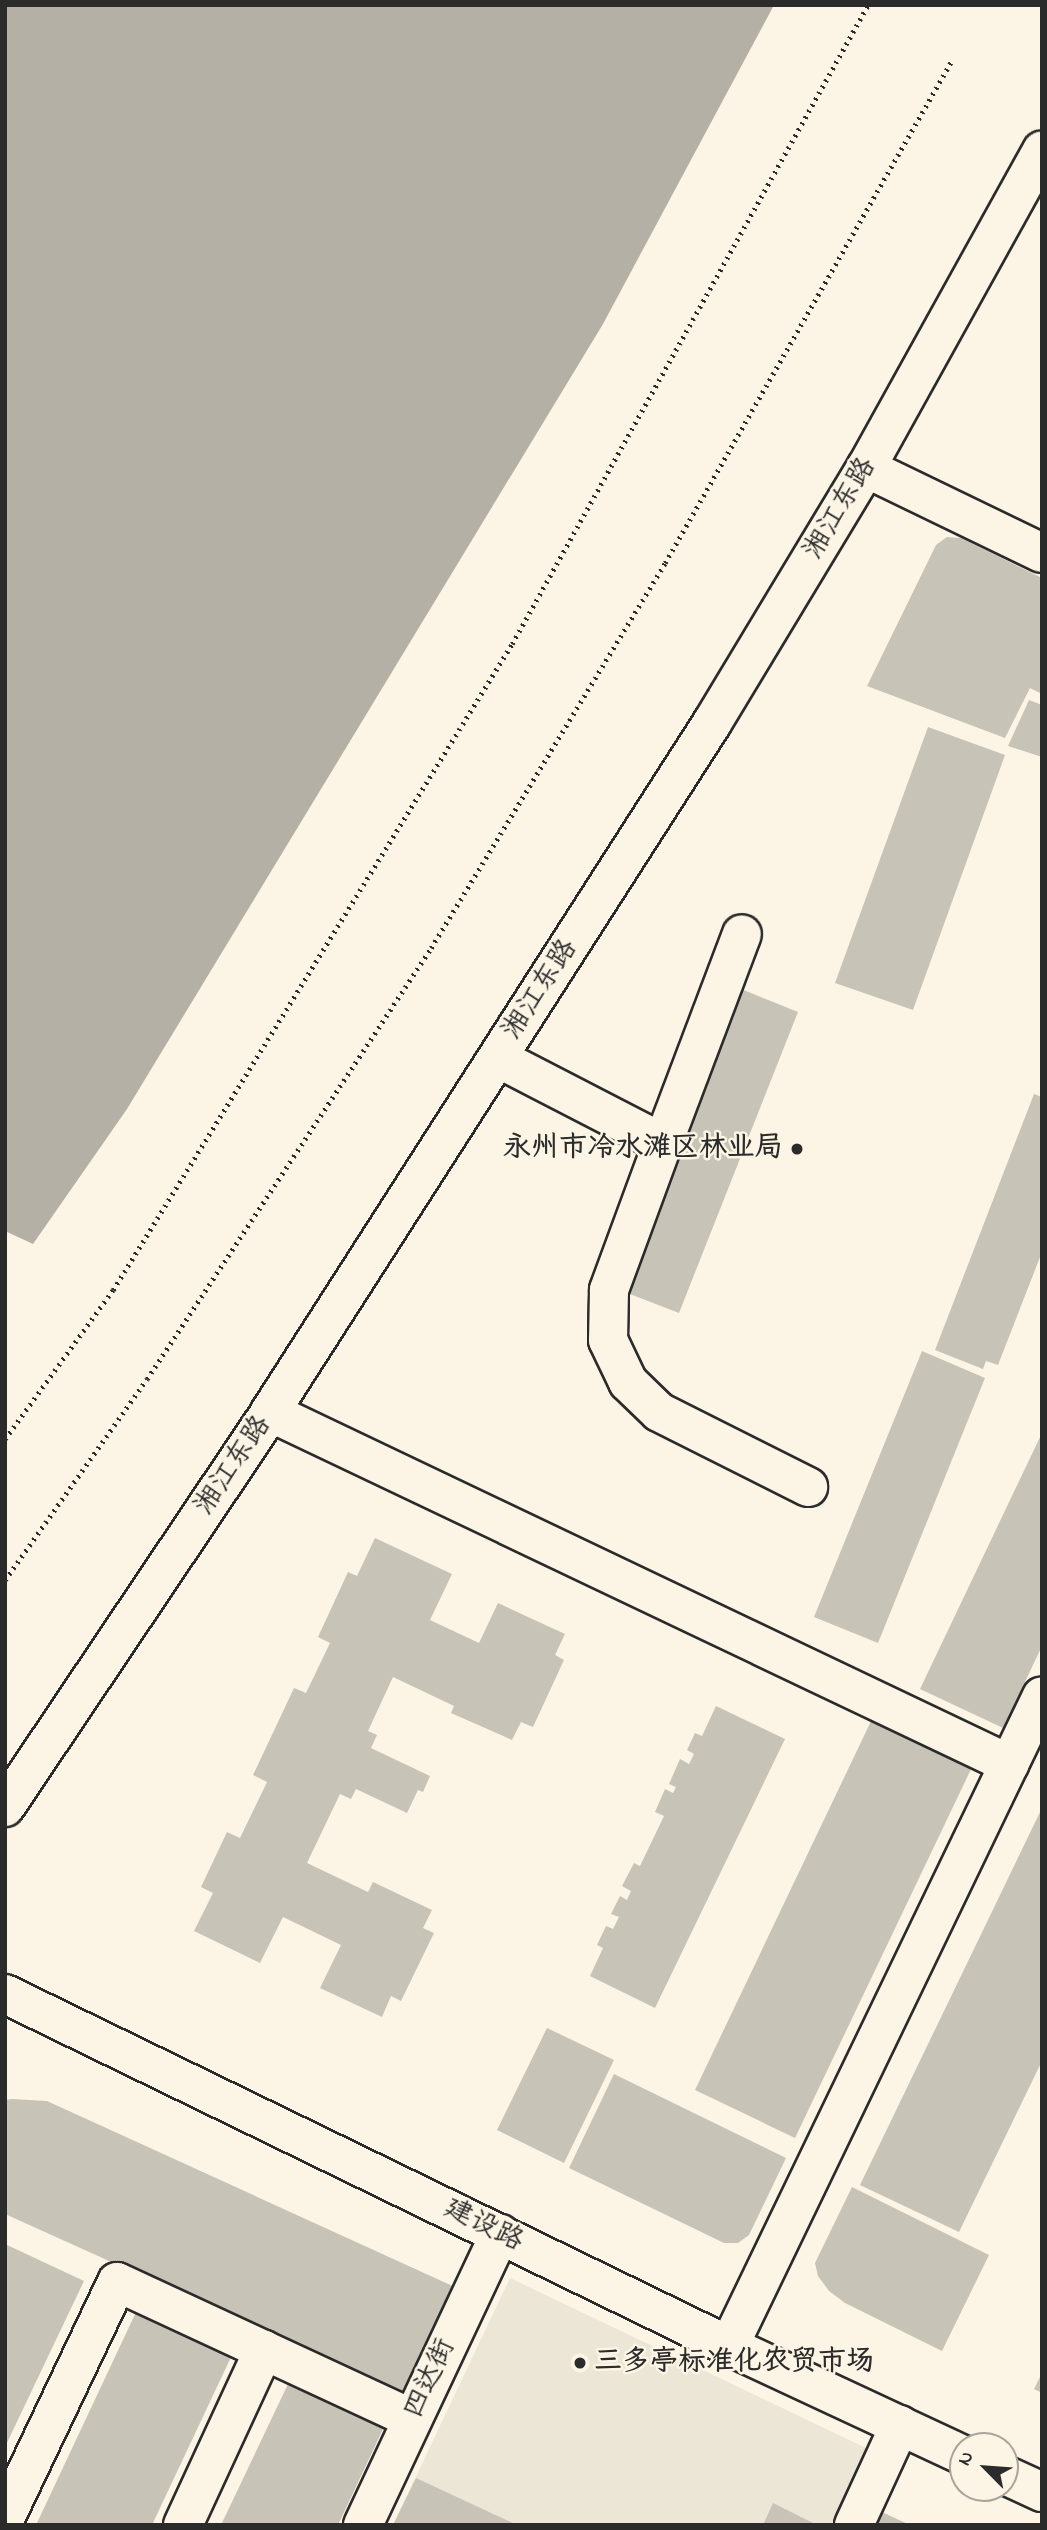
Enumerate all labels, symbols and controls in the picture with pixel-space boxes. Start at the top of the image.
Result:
street label: 湘江东路 [798,452,884,566]
street label: 湘江东路 [496,934,586,1046]
place label: 永州市冷水滩区林业局 [503,1132,783,1166]
marker: 永州市冷水滩区林业局 [789,1141,805,1157]
street label: 湘江东路 [189,1410,279,1522]
street label: 建设路 [438,2192,528,2260]
street label: 四达街 [398,2334,464,2424]
place label: 三多亭标准化农贸市场 [594,2346,874,2380]
marker: 三多亭标准化农贸市场 [572,2355,588,2371]
north arrow [949,2432,1019,2502]
text: N [951,2447,981,2470]

